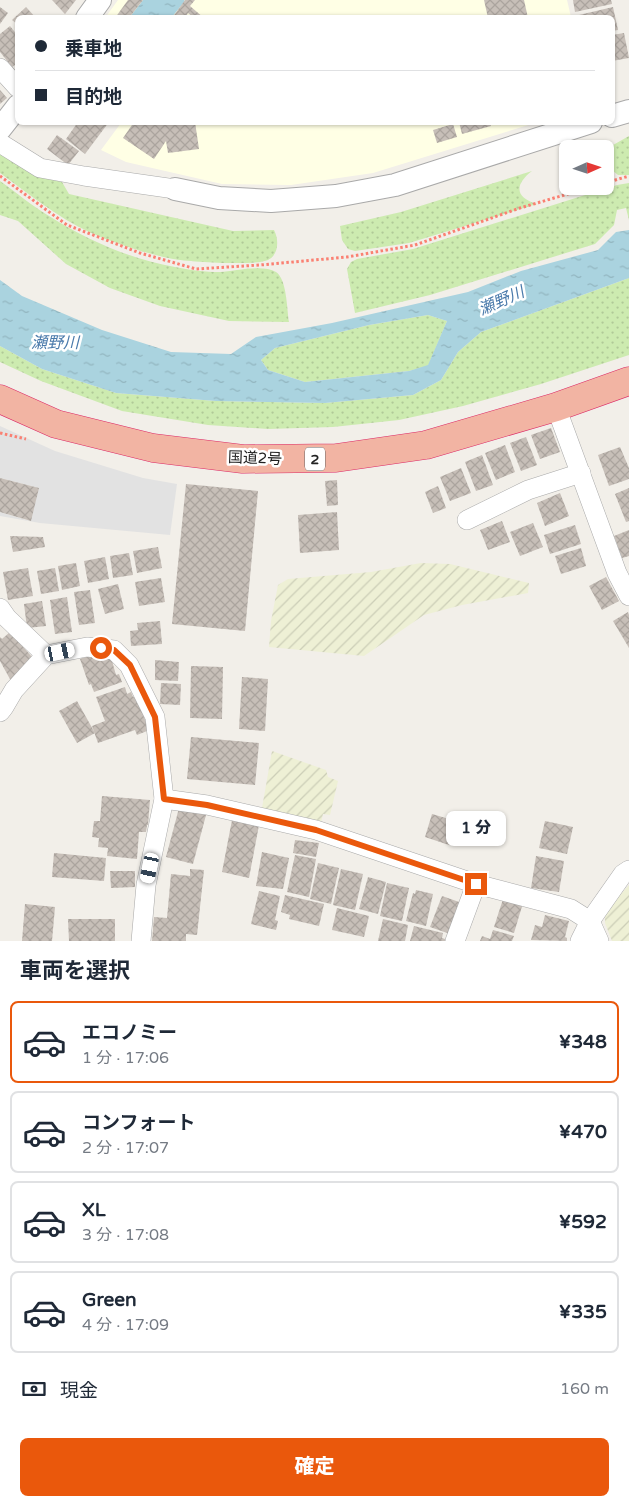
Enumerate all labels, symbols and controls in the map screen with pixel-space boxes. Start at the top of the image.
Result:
text: 乗車地 [65,38,122,60]
text: 目的地 [65,86,122,108]
north arrow [559,140,614,195]
map controls [559,140,614,195]
water label: 瀬野川 [475,281,529,320]
water label: 瀬野川 [31,333,81,353]
street label: 国道2号 [227,448,283,468]
road number: 2 [305,448,325,470]
route start [90,637,112,659]
car [43,642,76,662]
callout: 1 分 [446,812,506,846]
text: 1 分 [461,818,491,838]
car [139,852,160,884]
route end [465,873,487,895]
text: 車両を選択 [20,958,130,984]
icon: car [22,1020,67,1065]
text: エコノミー [82,1022,177,1044]
text: ¥348 [559,1031,607,1053]
text: 1 分 · 17:06 [82,1048,169,1068]
icon: car [22,1110,67,1155]
text: コンフォート [82,1112,195,1134]
text: ¥470 [559,1121,607,1143]
text: 2 分 · 17:07 [82,1138,169,1158]
text: XL [82,1199,106,1221]
icon: car [22,1200,67,1245]
text: ¥592 [559,1211,607,1233]
text: 3 分 · 17:08 [82,1225,169,1245]
text: Green [82,1289,136,1311]
icon: car [22,1290,67,1335]
text: ¥335 [559,1301,607,1323]
text: 4 分 · 17:09 [82,1315,169,1335]
icon: cash [20,1375,48,1403]
text: 160 m [560,1379,609,1399]
text: 現金 [60,1380,98,1402]
button: 確定 [20,1438,609,1496]

